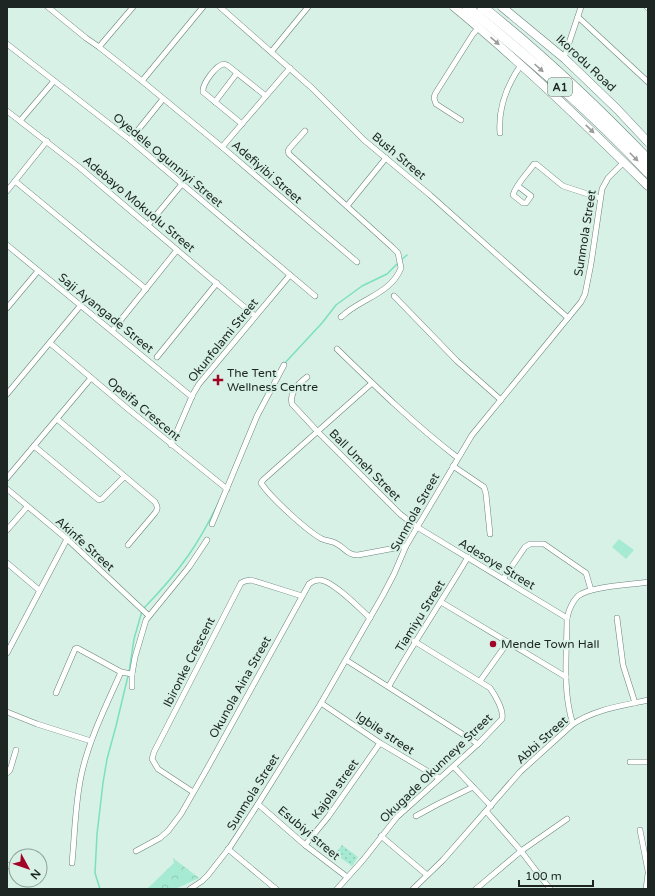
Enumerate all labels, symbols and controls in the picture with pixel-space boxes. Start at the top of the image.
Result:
street label: Ikorodu Road [553,32,619,94]
one-way arrow [490,36,499,45]
one-way arrow [534,63,544,73]
road number: A1 [548,78,572,96]
street label: Oyedele Ogunniyi Street [110,110,226,210]
one-way arrow [585,124,595,134]
street label: Bush Street [369,129,429,183]
street label: Adefiyibi Street [229,138,305,206]
one-way arrow [629,152,639,162]
street label: Adebayo Mokuolu Street [80,153,198,255]
street label: Sunmola Street [571,188,599,277]
street label: Saji Ayangade Street [56,270,157,356]
street label: Okunfolami Street [185,295,261,385]
place label: The Tent Wellness Centre [227,366,318,394]
street label: Opeifa Crescent [105,374,184,444]
marker: The Tent Wellness Centre [212,374,224,386]
street label: Ball Umeh Street [326,426,404,504]
street label: Sunmola Street [388,470,442,554]
street label: Akinfe Street [53,514,117,574]
street label: Adesoye Street [456,536,538,593]
street label: Tiamiyu Street [392,577,448,655]
street label: Ibironke Crescent [160,614,218,709]
street label: Okunola Aina Street [206,633,274,740]
place label: Mende Town Hall [501,637,599,651]
marker: Mende Town Hall [488,639,498,649]
street label: Igbile street [353,709,417,757]
street label: Okugade Okunneye Street [377,710,495,825]
street label: Abbi Street [513,713,571,767]
street label: Sunmola Street [224,751,282,833]
street label: Kajola street [309,756,362,822]
street label: Esubiyi street [275,803,343,863]
north arrow [8,848,48,888]
scale bar [519,862,593,888]
text: N [27,867,43,882]
text: 100 m [525,869,562,883]

